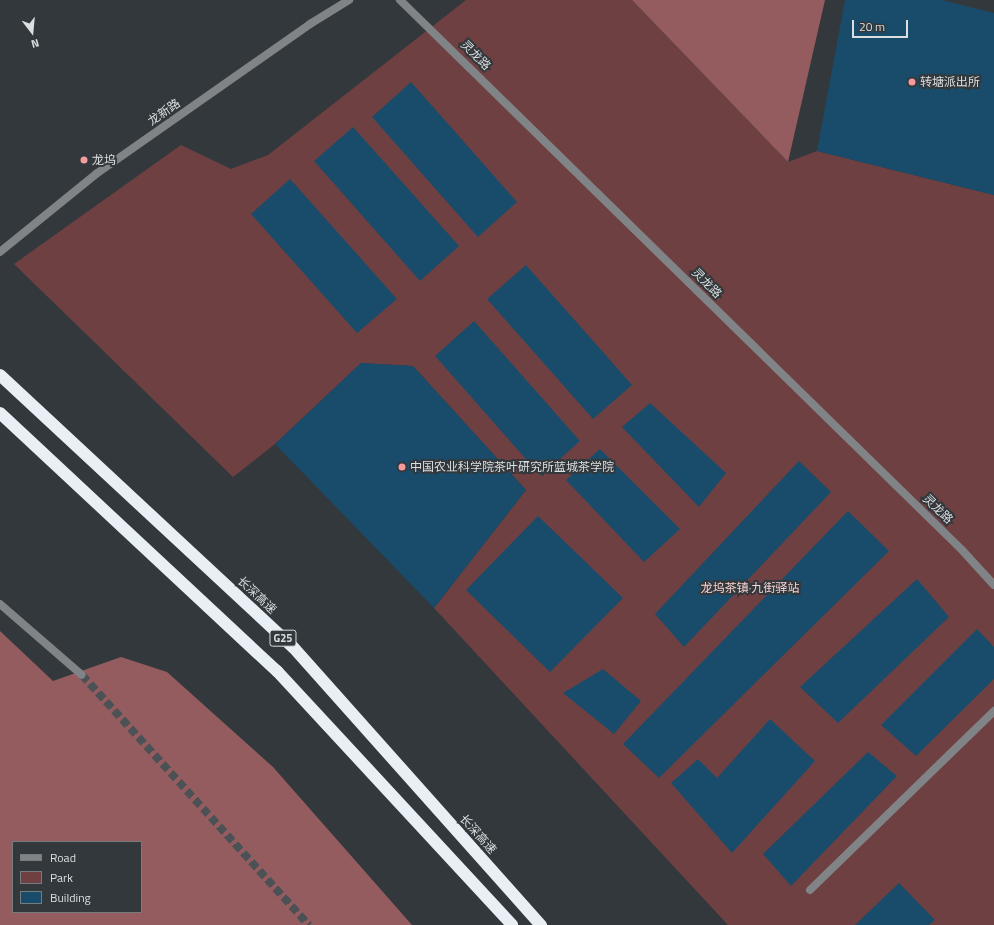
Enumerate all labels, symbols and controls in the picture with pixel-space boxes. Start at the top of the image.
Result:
north arrow [12,12,52,52]
scale bar [854,12,910,38]
text: 20 m [859,17,885,36]
text: N [29,35,41,52]
street label: 灵龙路 [458,37,494,73]
place label: 转塘派出所 [920,75,980,89]
marker: 转塘派出所 [907,77,917,87]
street label: 龙新路 [145,96,183,128]
place label: 龙坞 [92,153,116,167]
marker: 龙坞 [79,155,89,165]
street label: 灵龙路 [689,265,725,301]
place label: 中国农业科学院茶叶研究所蓝城茶学院 [410,460,614,474]
marker: 中国农业科学院茶叶研究所蓝城茶学院 [397,462,407,472]
street label: 灵龙路 [920,491,956,527]
street label: 长深高速 [235,573,279,617]
park label: 龙坞茶镇·九街驿站 [701,581,799,595]
road number: G25 [269,629,297,647]
street label: 长深高速 [457,811,499,857]
legend [12,841,142,913]
text: Road [50,848,76,867]
text: Park [50,868,73,887]
text: Building [50,888,91,907]

